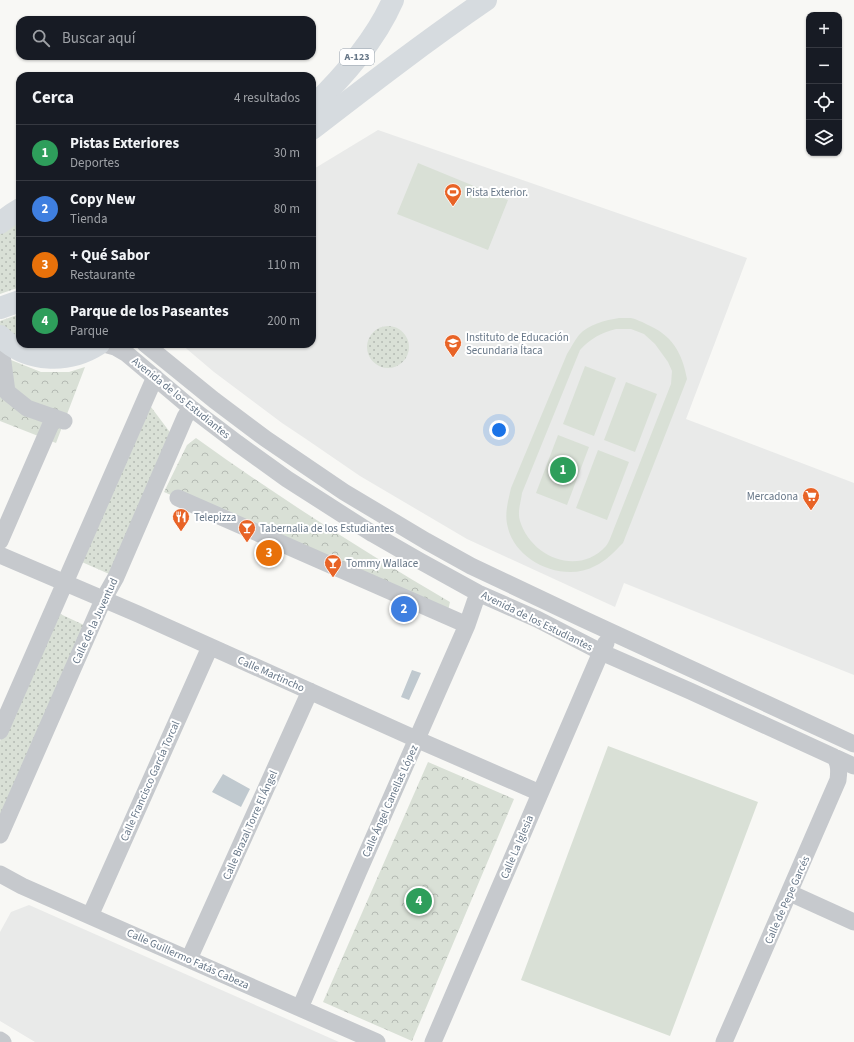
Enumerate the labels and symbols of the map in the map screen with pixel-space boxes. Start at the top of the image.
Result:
road number: A-123 [340,49,374,65]
sports icon: Pista Exterior. [443,182,463,207]
place label: Pista Exterior. [466,185,528,200]
place label: Instituto de Educación Secundaria Ítaca [466,330,569,358]
school or university icon: Instituto de Educación Secundaria Ítaca [443,333,463,358]
street label: Avenida de los Estudiantes [129,354,234,443]
your location [489,420,509,440]
pin: 1 [550,455,576,485]
supermarket icon: Mercadona [801,486,821,511]
place label: Mercadona [747,489,798,504]
restaurant icon: Telepizza [171,507,191,532]
place label: Telepizza [194,510,236,525]
bar icon: Tabernalia de los Estudiantes [237,518,257,543]
place label: Tabernalia de los Estudiantes [260,521,394,536]
pin: 3 [256,538,282,568]
bar icon: Tommy Wallace [323,553,343,578]
place label: Tommy Wallace [346,556,419,571]
street label: Calle de la Juventud [69,576,121,666]
street label: Avenida de los Estudiantes [479,587,596,655]
pin: 2 [391,594,417,624]
street label: Calle Martincho [235,653,307,695]
street label: Calle Francisco García Torcal [117,718,183,844]
street label: Calle Ángel Canellas López [358,742,422,860]
street label: Calle Brazal Torre El Ángel [219,768,281,882]
street label: Calle La Iglesia [497,813,537,881]
street label: Calle de Pepe Garcés [761,853,813,946]
pin: 4 [406,886,432,916]
street label: Calle Guillermo Fatás Cabeza [124,925,252,993]

